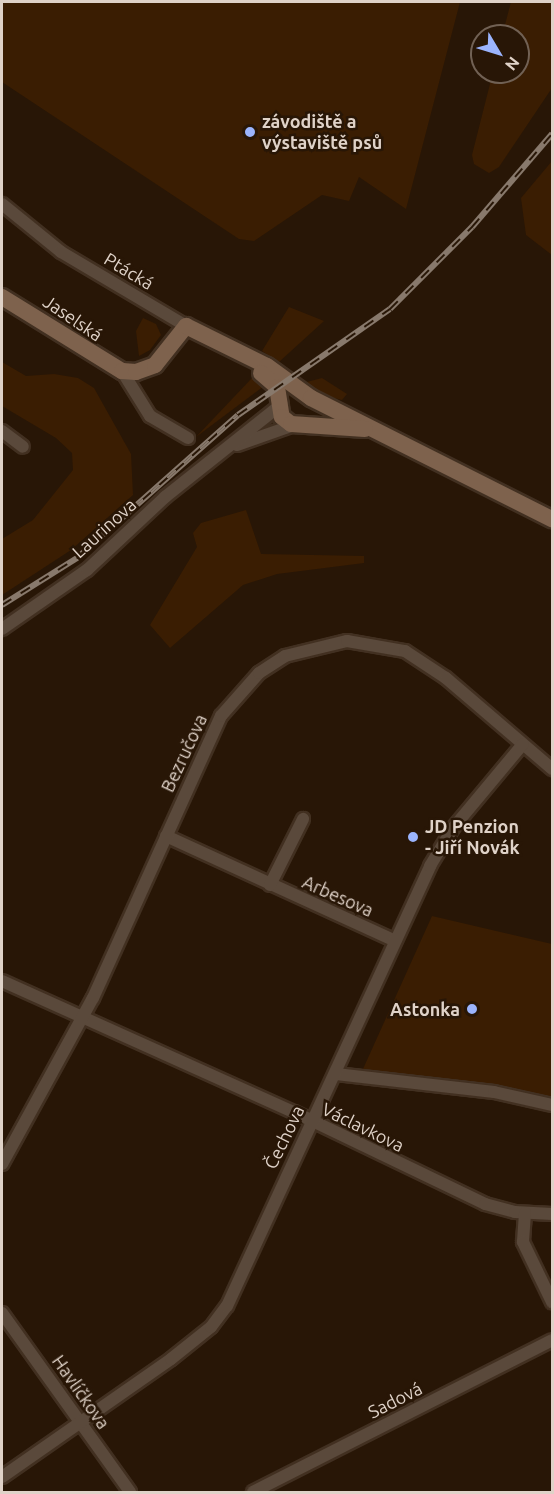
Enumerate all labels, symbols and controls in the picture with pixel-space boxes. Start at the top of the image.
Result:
north arrow [470,24,530,84]
text: N [502,54,523,74]
place label: závodiště a výstaviště psů [262,111,382,154]
marker: závodiště a výstaviště psů [243,125,257,139]
street label: Ptácká [100,248,158,294]
street label: Jaselská [39,290,107,346]
street label: Laurinova [68,494,140,562]
street label: Bezručova [157,711,211,795]
place label: JD Penzion - Jiří Novák [425,816,520,858]
marker: JD Penzion - Jiří Novák [406,830,420,844]
street label: Arbesova [299,871,377,921]
place label: Astonka [390,998,460,1020]
marker: Astonka [465,1002,479,1016]
street label: Václavkova [318,1098,408,1156]
street label: Čechova [259,1102,309,1172]
street label: Havlíčkova [48,1351,114,1433]
street label: Sadová [364,1377,426,1423]

